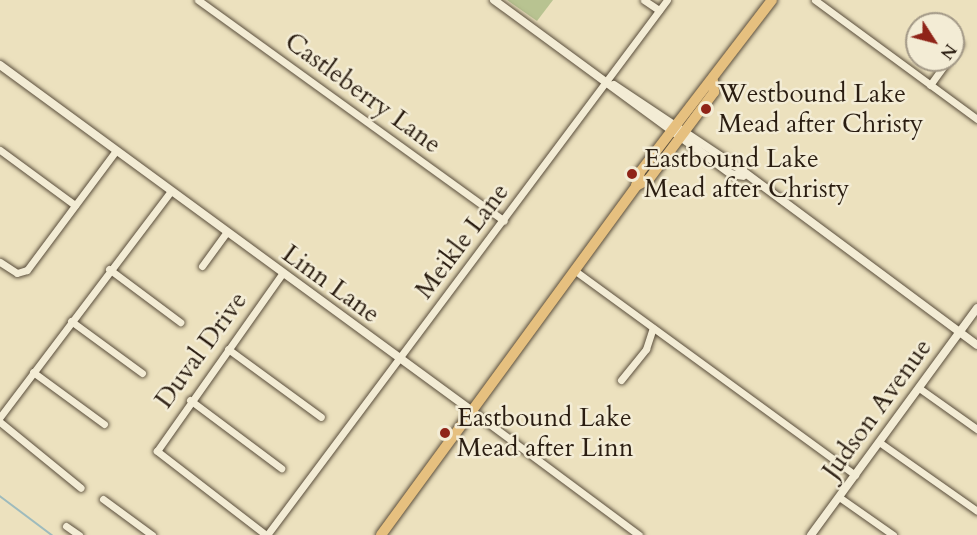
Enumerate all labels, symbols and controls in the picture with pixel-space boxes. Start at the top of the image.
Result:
north arrow [905,12,965,72]
street label: Castleberry Lane [279,26,447,160]
text: N [935,39,961,63]
place label: Westbound Lake Mead after Christy [718,78,924,140]
marker: Westbound Lake Mead after Christy [699,102,713,116]
place label: Eastbound Lake Mead after Christy [644,143,850,204]
marker: Eastbound Lake Mead after Christy [625,167,639,181]
street label: Meikle Lane [408,177,516,305]
street label: Linn Lane [276,238,386,330]
street label: Duval Drive [148,286,254,414]
street label: Judson Avenue [816,333,938,485]
place label: Eastbound Lake Mead after Linn [457,402,634,464]
marker: Eastbound Lake Mead after Linn [438,426,452,440]

